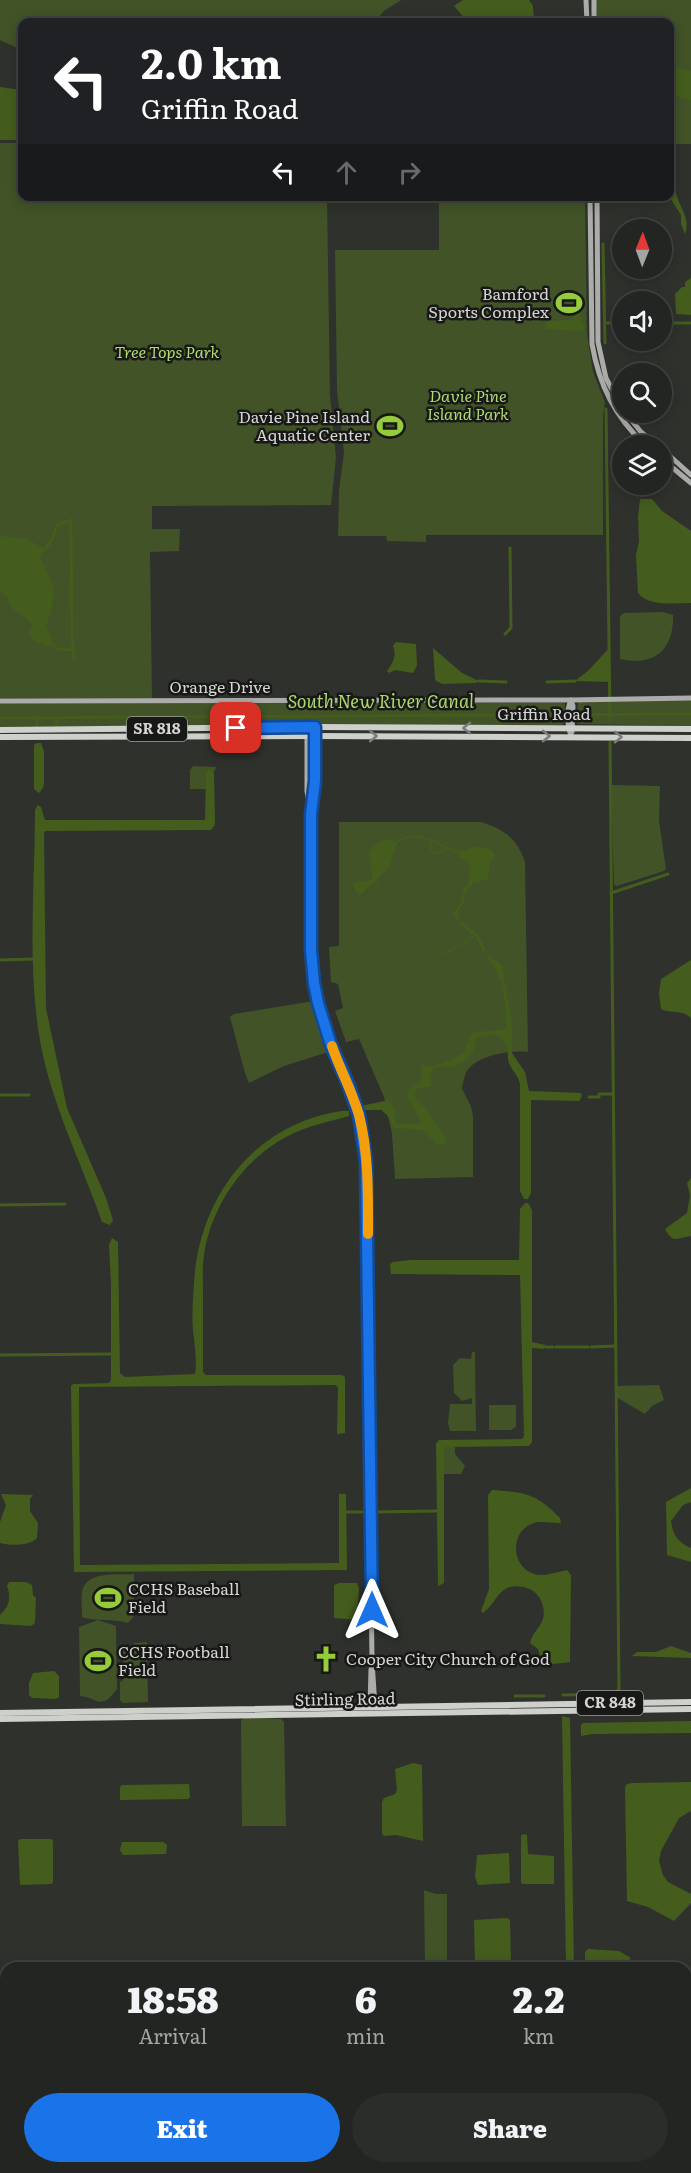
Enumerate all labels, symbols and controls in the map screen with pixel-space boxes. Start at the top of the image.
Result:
text: 2.0 km [141,30,282,92]
icon: left [42,42,120,120]
text: Griffin Road [141,87,298,127]
icon: left [267,156,300,189]
icon: ahead [330,156,363,189]
icon: right [393,156,426,189]
north arrow [612,219,672,279]
map controls [612,219,672,495]
place label: Bamford Sports Complex [428,281,550,323]
sports icon: Bamford Sports Complex [554,288,584,318]
button: sound [612,291,672,351]
park label: Tree Tops Park [115,339,220,363]
button: search [612,363,672,423]
park label: Davie Pine Island Park [427,383,509,425]
place label: Davie Pine Island Aquatic Center [239,404,370,446]
sports icon: Davie Pine Island Aquatic Center [375,411,405,441]
button: layers [612,435,672,495]
street label: Orange Drive [170,674,270,698]
water label: South New River Canal [288,687,475,714]
street label: Griffin Road [497,701,591,725]
pin [210,702,261,753]
icon: arrive [219,711,252,744]
road number: SR 818 [127,717,187,741]
one-way arrow [463,722,472,734]
one-way arrow [369,730,378,742]
one-way arrow [542,730,551,742]
one-way arrow [614,731,623,743]
place label: CCHS Baseball Field [128,1576,240,1618]
position arrow [340,1578,404,1642]
sports icon: CCHS Baseball Field [93,1583,123,1613]
place label: CCHS Football Field [118,1639,230,1681]
church icon: Cooper City Church of God [311,1644,341,1674]
sports icon: CCHS Football Field [83,1646,113,1676]
place label: Cooper City Church of God [346,1646,550,1670]
street label: Stirling Road [294,1685,396,1711]
road number: CR 848 [577,1691,643,1715]
text: 18:58 [127,1971,219,2024]
text: 6 [355,1971,377,2024]
text: 2.2 [513,1971,565,2024]
text: Arrival [139,2020,207,2050]
text: min [346,2020,385,2050]
text: km [523,2020,554,2050]
button: Exit [24,2093,340,2162]
button: Share [352,2093,668,2162]

